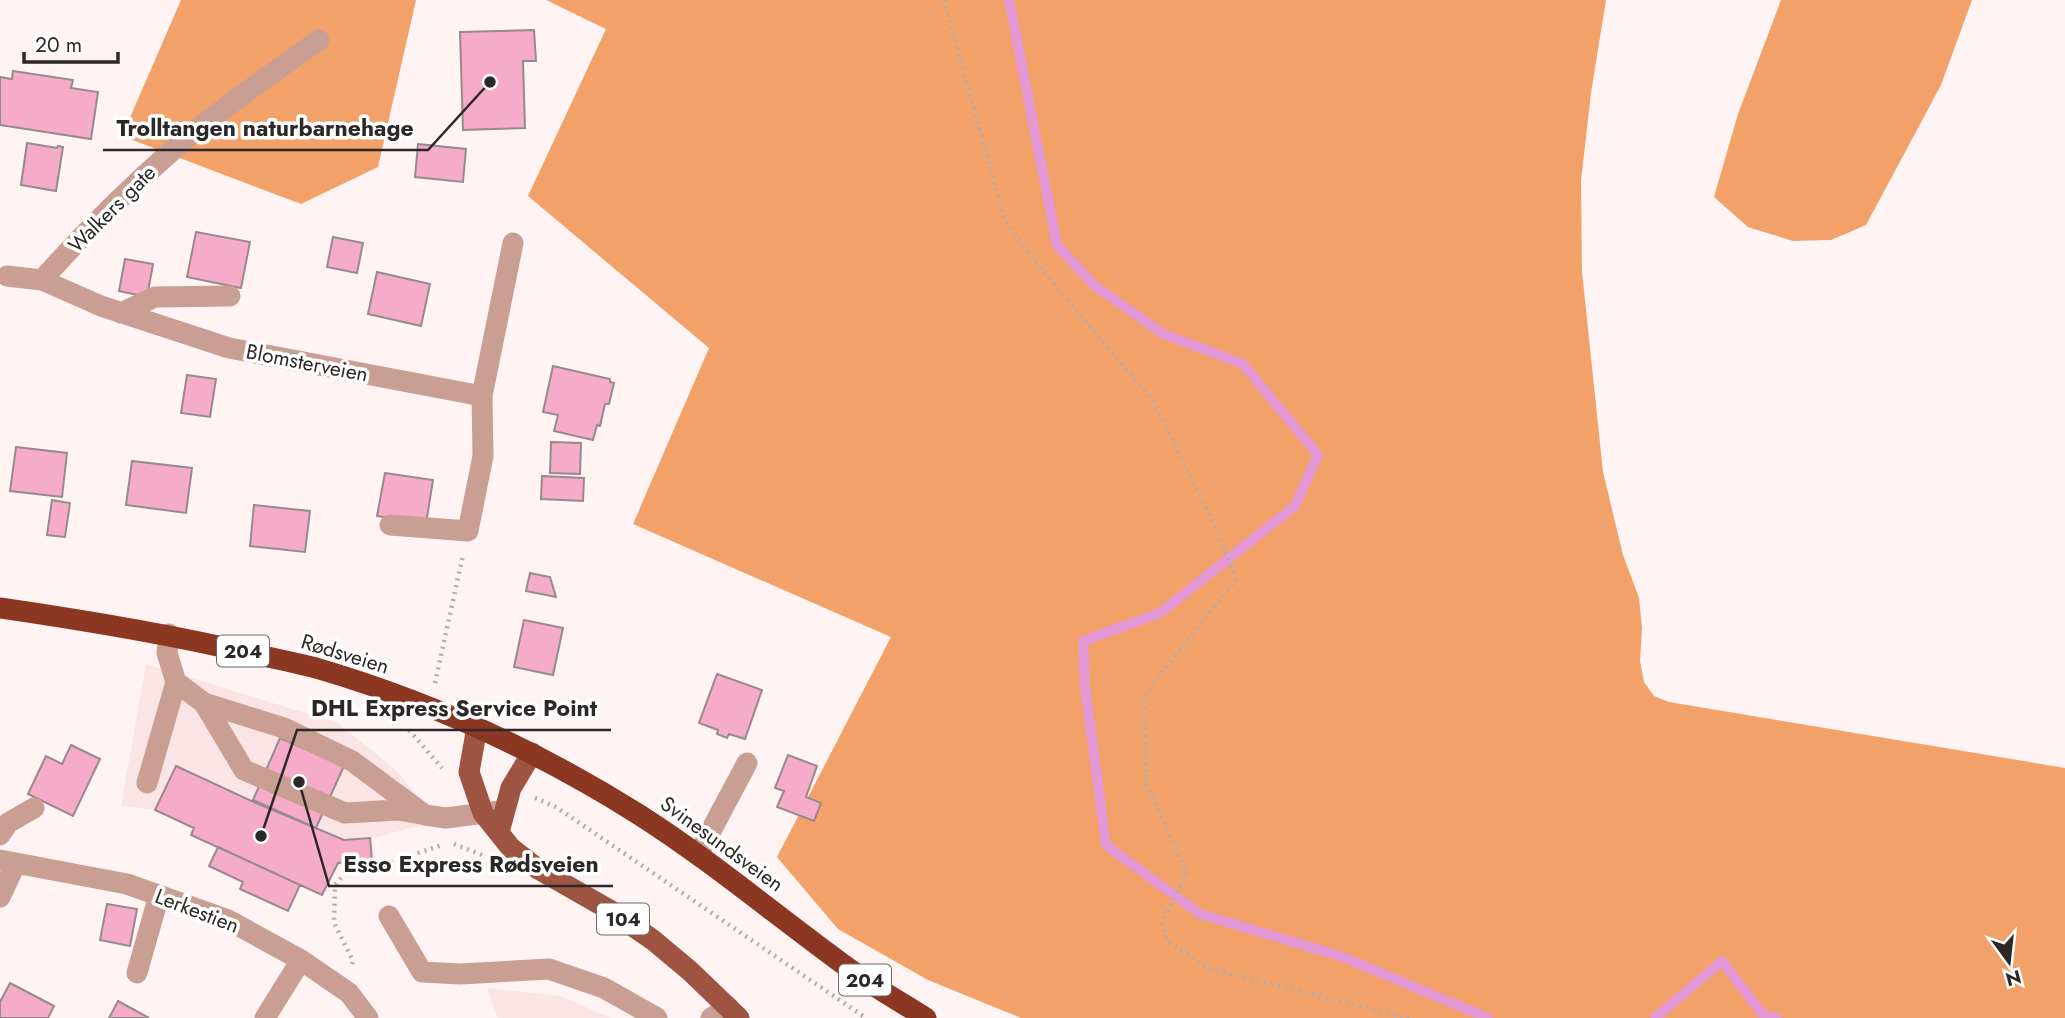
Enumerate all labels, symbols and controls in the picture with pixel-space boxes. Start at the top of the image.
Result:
scale bar [24,21,119,65]
text: 20 m [35,30,82,60]
callout: Trolltangen naturbarnehage [103,106,428,150]
text: Trolltangen naturbarnehage [116,111,414,145]
street label: Walkers gate [61,158,163,260]
street label: Blomsterveien [243,336,371,390]
street label: Rødsveien [297,626,393,682]
road number: 204 [217,636,269,666]
callout: DHL Express Service Point [297,686,611,730]
text: DHL Express Service Point [311,691,598,725]
street label: Svinesundsveien [654,789,790,899]
callout: Esso Express Rødsveien [329,842,613,886]
text: Esso Express Rødsveien [343,847,599,881]
street label: Lerkestien [151,881,243,941]
road number: 104 [597,903,649,934]
north arrow [1974,927,2044,997]
text: N [2002,963,2024,993]
road number: 204 [839,964,891,996]

